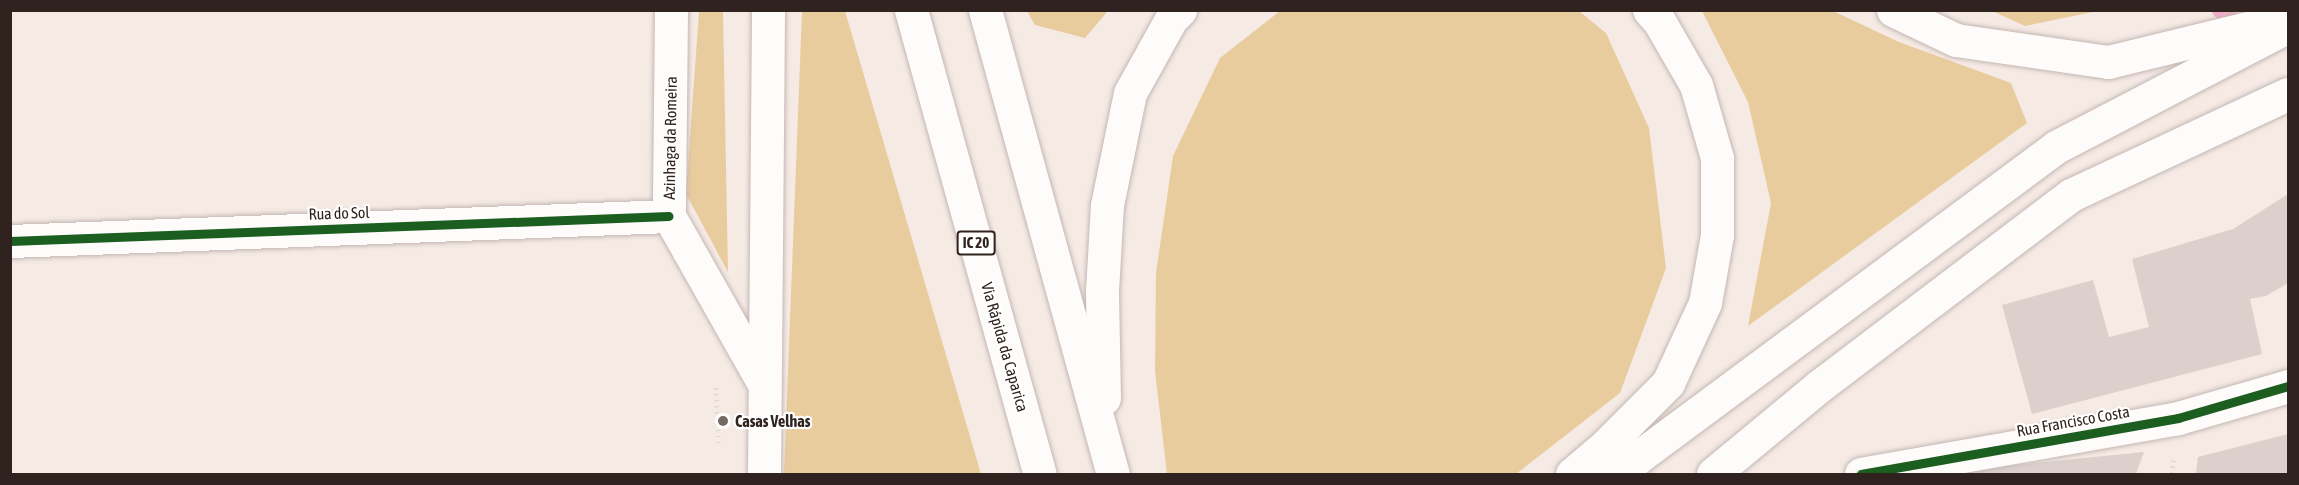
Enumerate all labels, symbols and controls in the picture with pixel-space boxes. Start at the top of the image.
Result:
street label: Azinhaga da Romeira [659,76,681,200]
street label: Rua do Sol [308,202,370,224]
road number: IC 20 [956,231,996,255]
street label: Via Rápida da Caparica [977,280,1033,414]
street label: Rua Francisco Costa [2015,402,2131,440]
place label: Casas Velhas [735,411,810,431]
marker: Casas Velhas [716,414,730,428]

